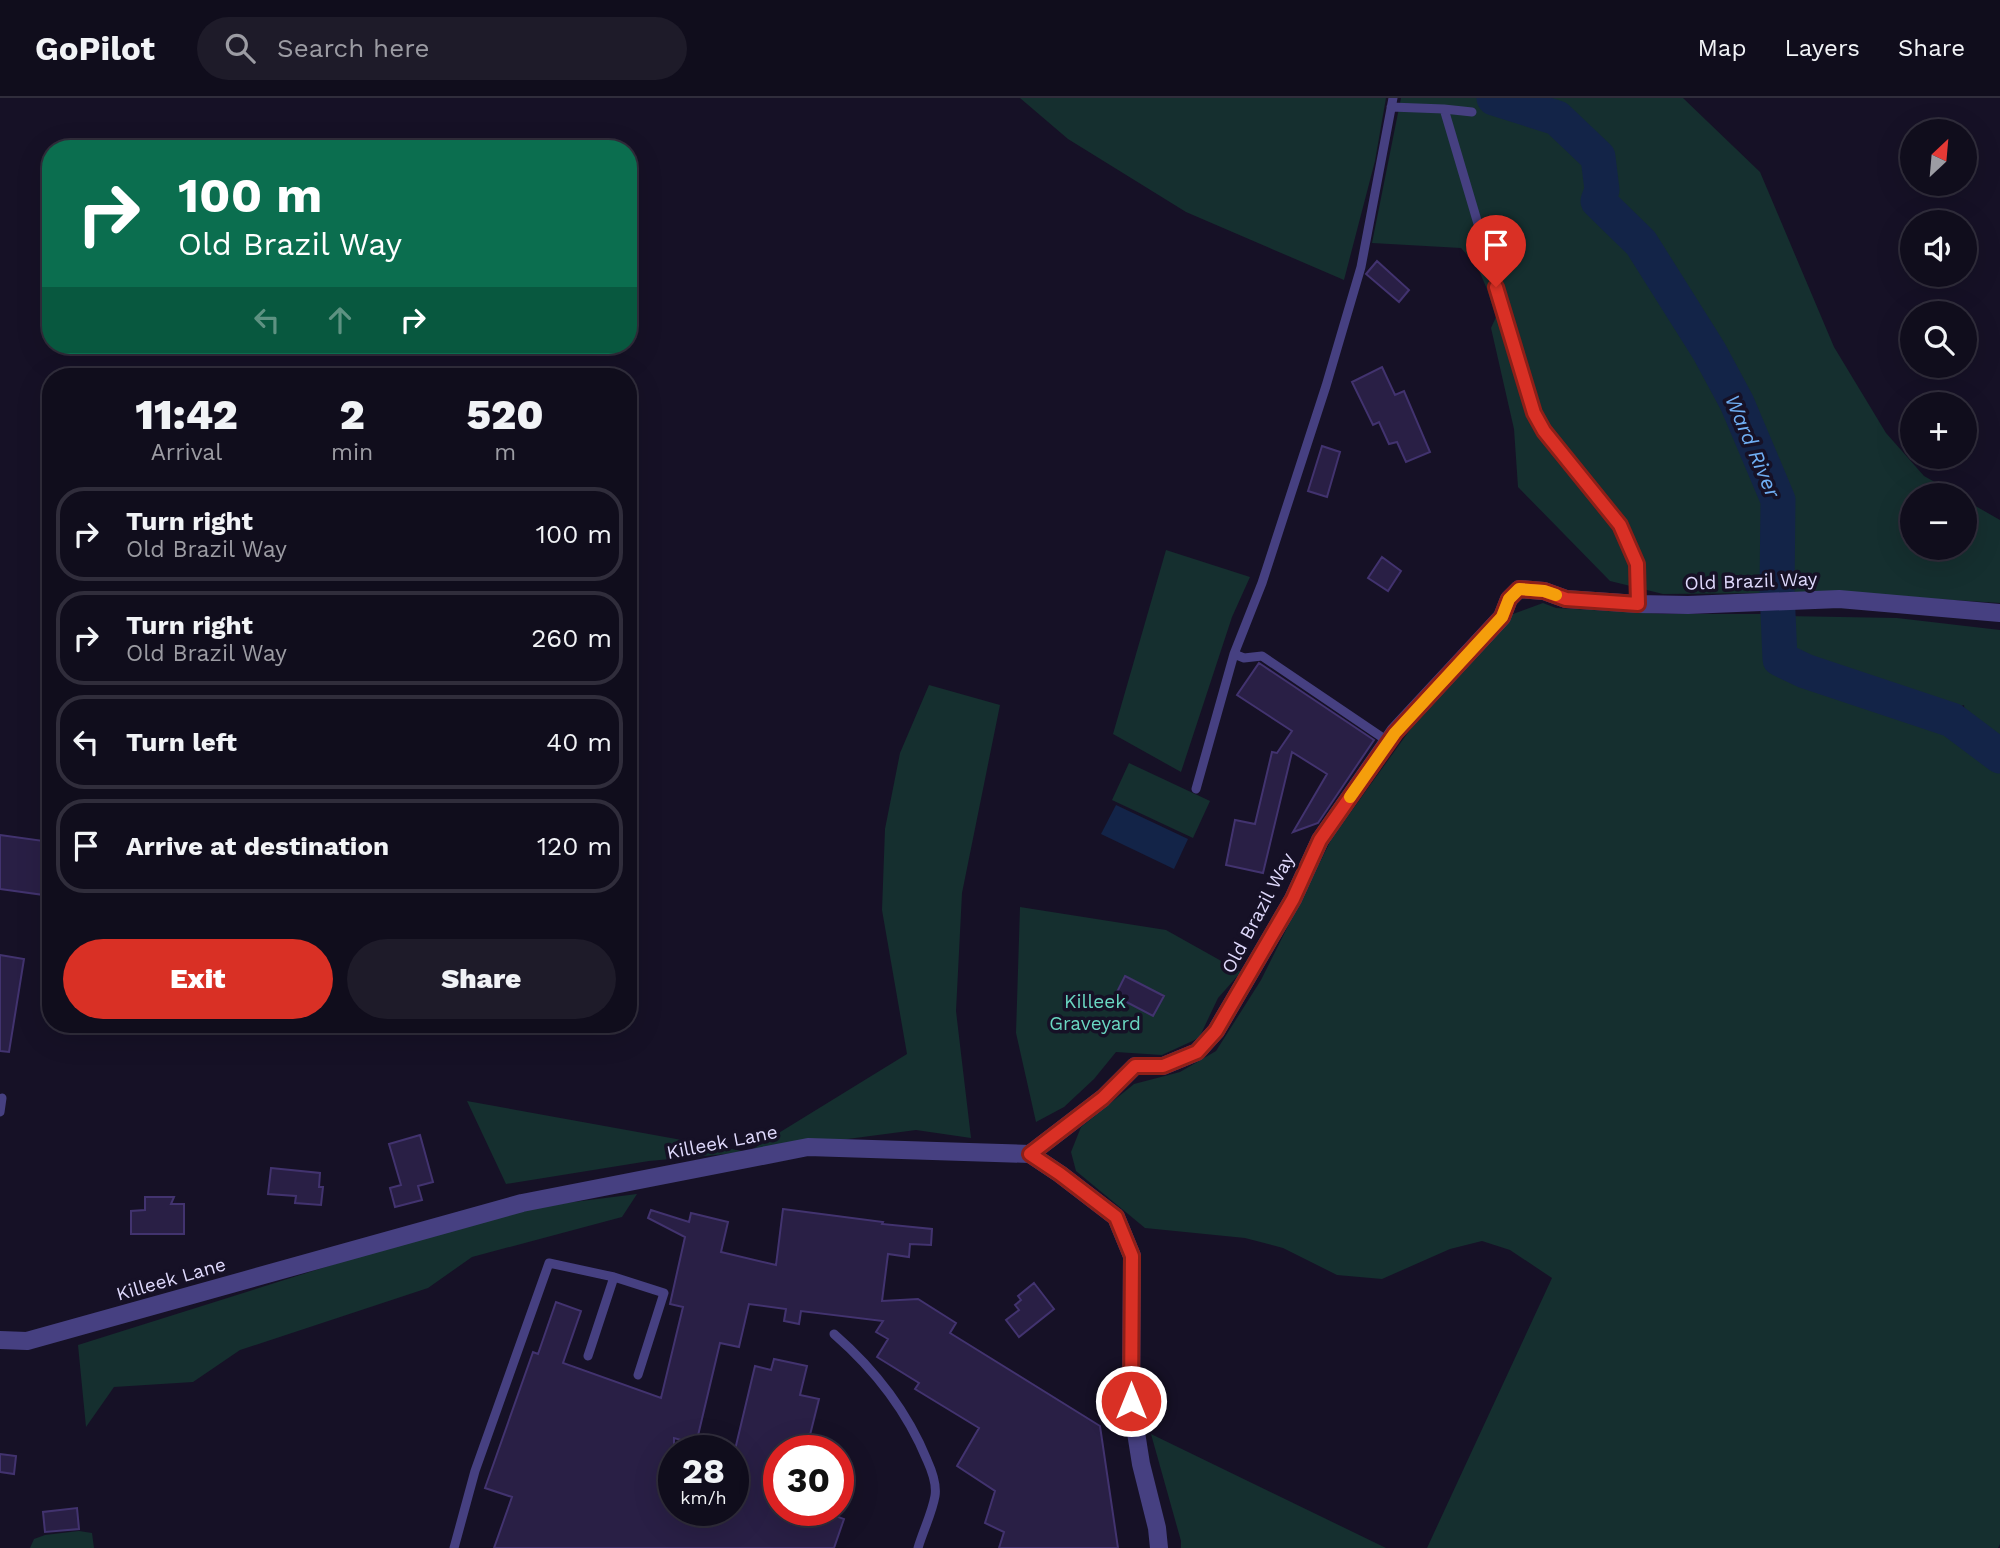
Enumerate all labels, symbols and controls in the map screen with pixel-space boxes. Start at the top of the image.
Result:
search box [197,17,687,80]
text: GoPilot [35,29,155,68]
icon: search [221,29,259,67]
text: Search here [277,33,429,63]
text: Map [1698,34,1746,62]
text: Layers [1784,34,1860,62]
text: Share [1898,34,1965,62]
north arrow [1900,119,1978,196]
map controls [1900,119,1977,560]
text: 100 m [178,166,322,224]
icon: right [63,168,154,259]
button: sound [1900,210,1977,287]
pin [1466,215,1526,287]
text: Old Brazil Way [178,225,402,263]
icon: arrive [1477,226,1515,264]
icon: left [248,301,286,339]
icon: ahead [321,301,359,339]
icon: right [394,301,432,339]
button: search [1900,301,1977,378]
text: 11:42 [135,390,238,439]
text: 2 [340,390,365,439]
text: 520 [467,390,544,439]
water label: Ward River [1720,391,1786,502]
button: + [1900,392,1977,469]
text: Arrival [151,439,222,466]
text: min [331,439,373,466]
text: m [494,439,516,466]
button: − [1900,483,1977,560]
text: Turn right [126,506,253,536]
icon: right [67,515,105,553]
text: 100 m [536,519,612,549]
text: Old Brazil Way [126,536,287,563]
street label: Old Brazil Way [1684,567,1818,595]
text: Turn right [126,610,253,640]
icon: right [67,619,105,657]
text: 260 m [531,623,612,653]
text: Old Brazil Way [126,640,287,667]
icon: left [67,723,105,761]
text: Turn left [126,727,237,757]
text: 40 m [546,727,612,757]
icon: arrive [67,827,105,865]
text: Arrive at destination [126,831,389,861]
text: 120 m [537,831,612,861]
street label: Old Brazil Way [1217,849,1299,977]
button: Exit [63,939,333,1019]
button: Share [347,939,616,1019]
park label: Killeek Graveyard [1049,990,1141,1035]
street label: Killeek Lane [664,1120,780,1164]
street label: Killeek Lane [114,1252,228,1306]
position arrow [1094,1364,1168,1438]
speed limit sign: 30 [763,1435,854,1526]
text: 28 [682,1450,725,1492]
text: km/h [680,1487,727,1508]

